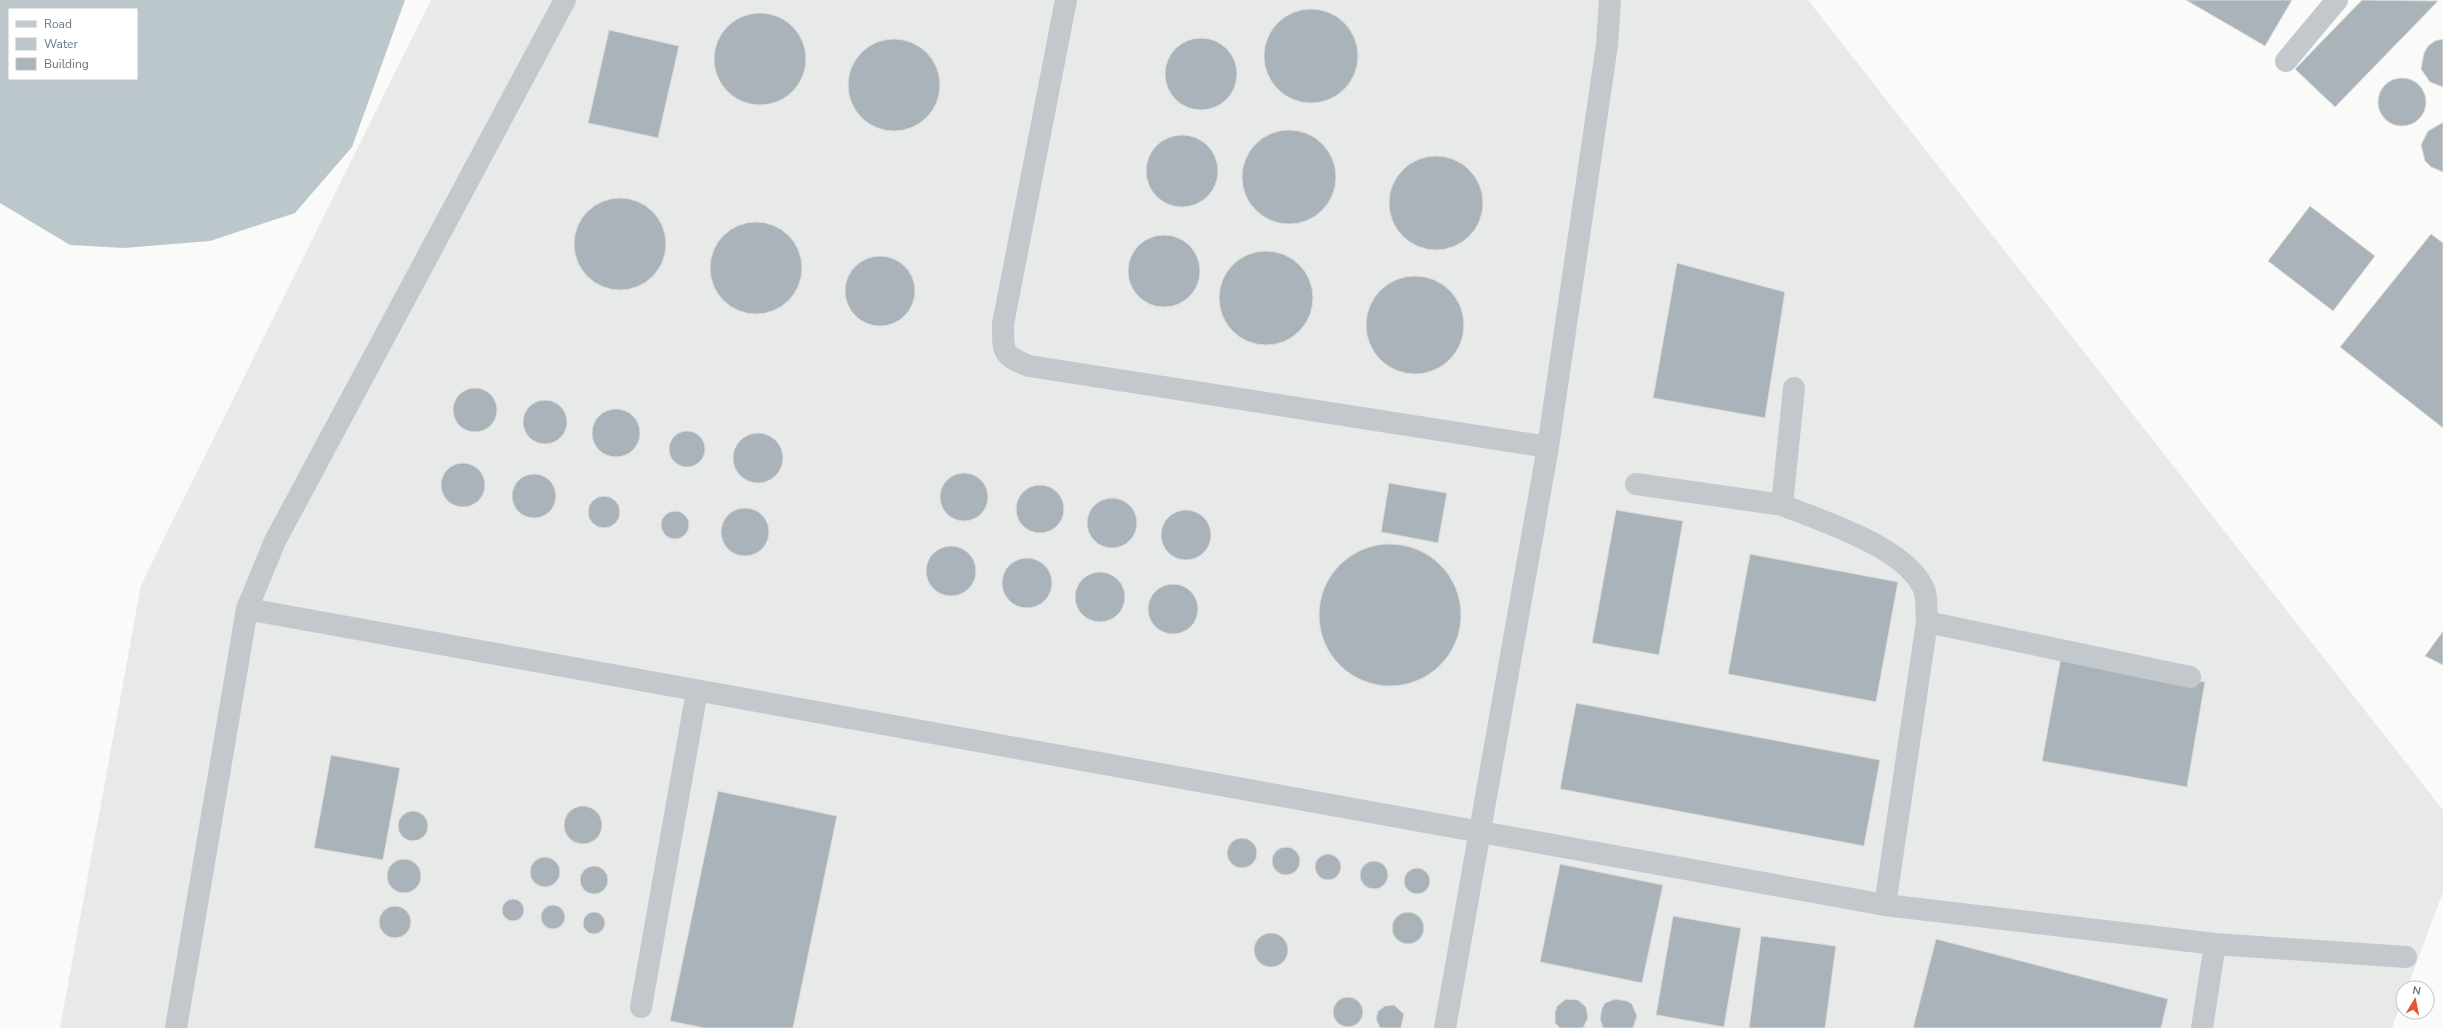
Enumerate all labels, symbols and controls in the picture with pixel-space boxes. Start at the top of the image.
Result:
legend [8,8,138,80]
text: Road [44,16,72,32]
text: Water [44,36,78,52]
text: Building [44,56,89,72]
north arrow [2395,980,2435,1020]
text: N [2411,983,2422,999]

